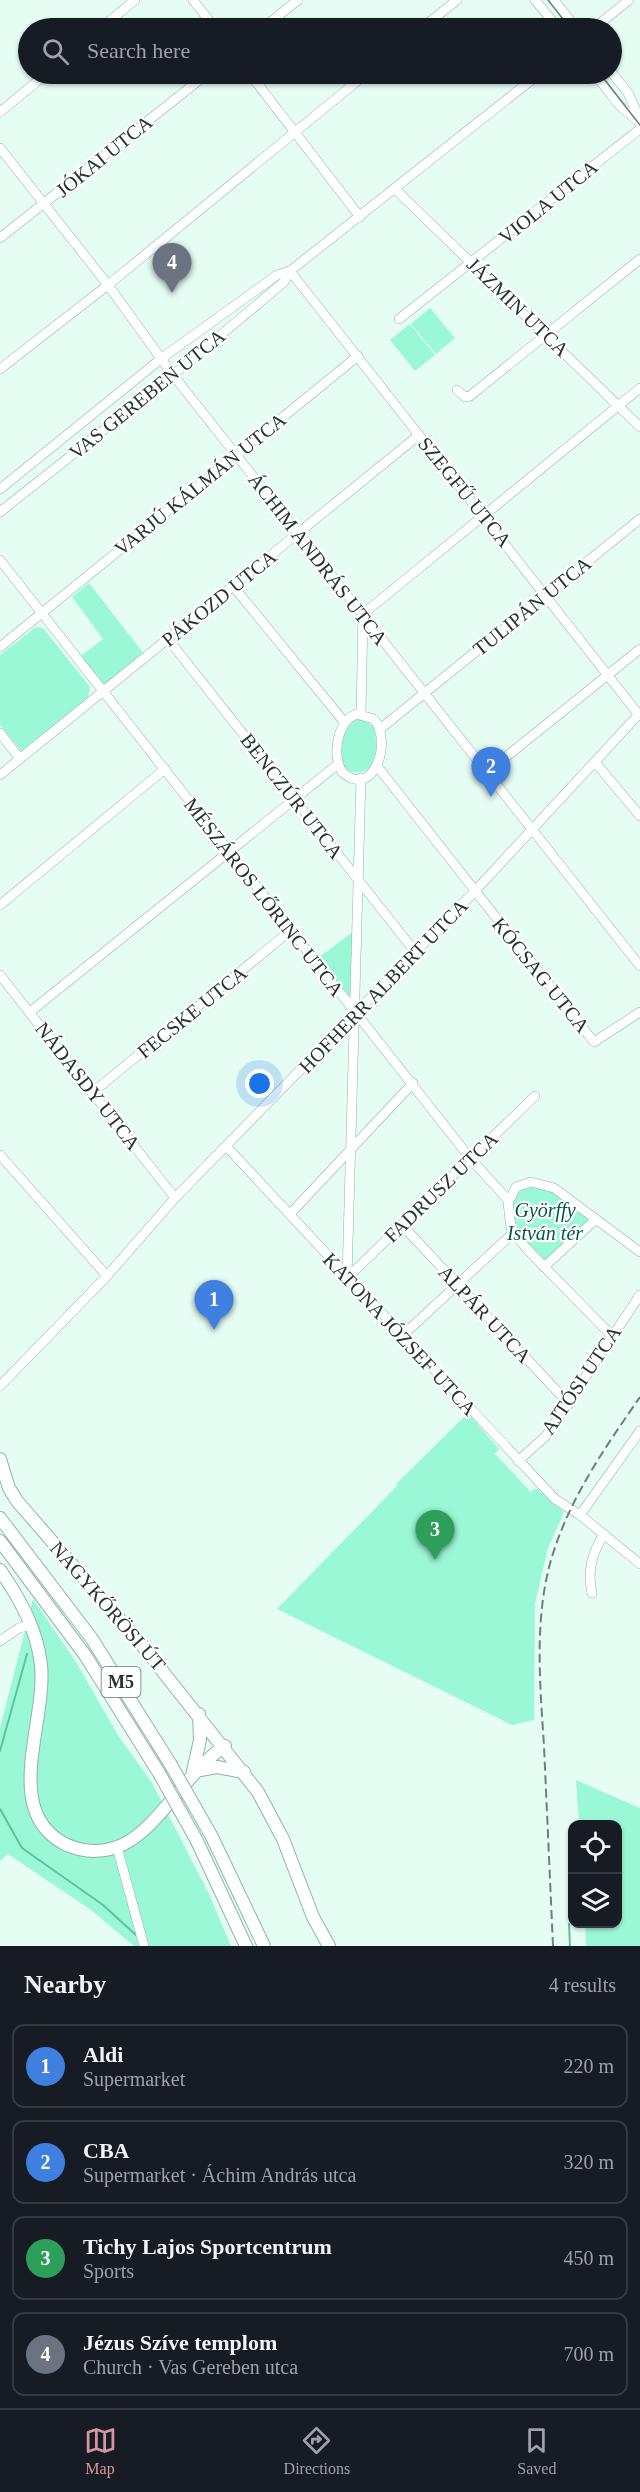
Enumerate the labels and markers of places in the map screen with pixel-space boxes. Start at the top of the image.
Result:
pin: 4 [152,244,192,293]
pin: 2 [472,748,510,797]
pin: 1 [194,1280,234,1330]
pin: 3 [416,1510,454,1560]

